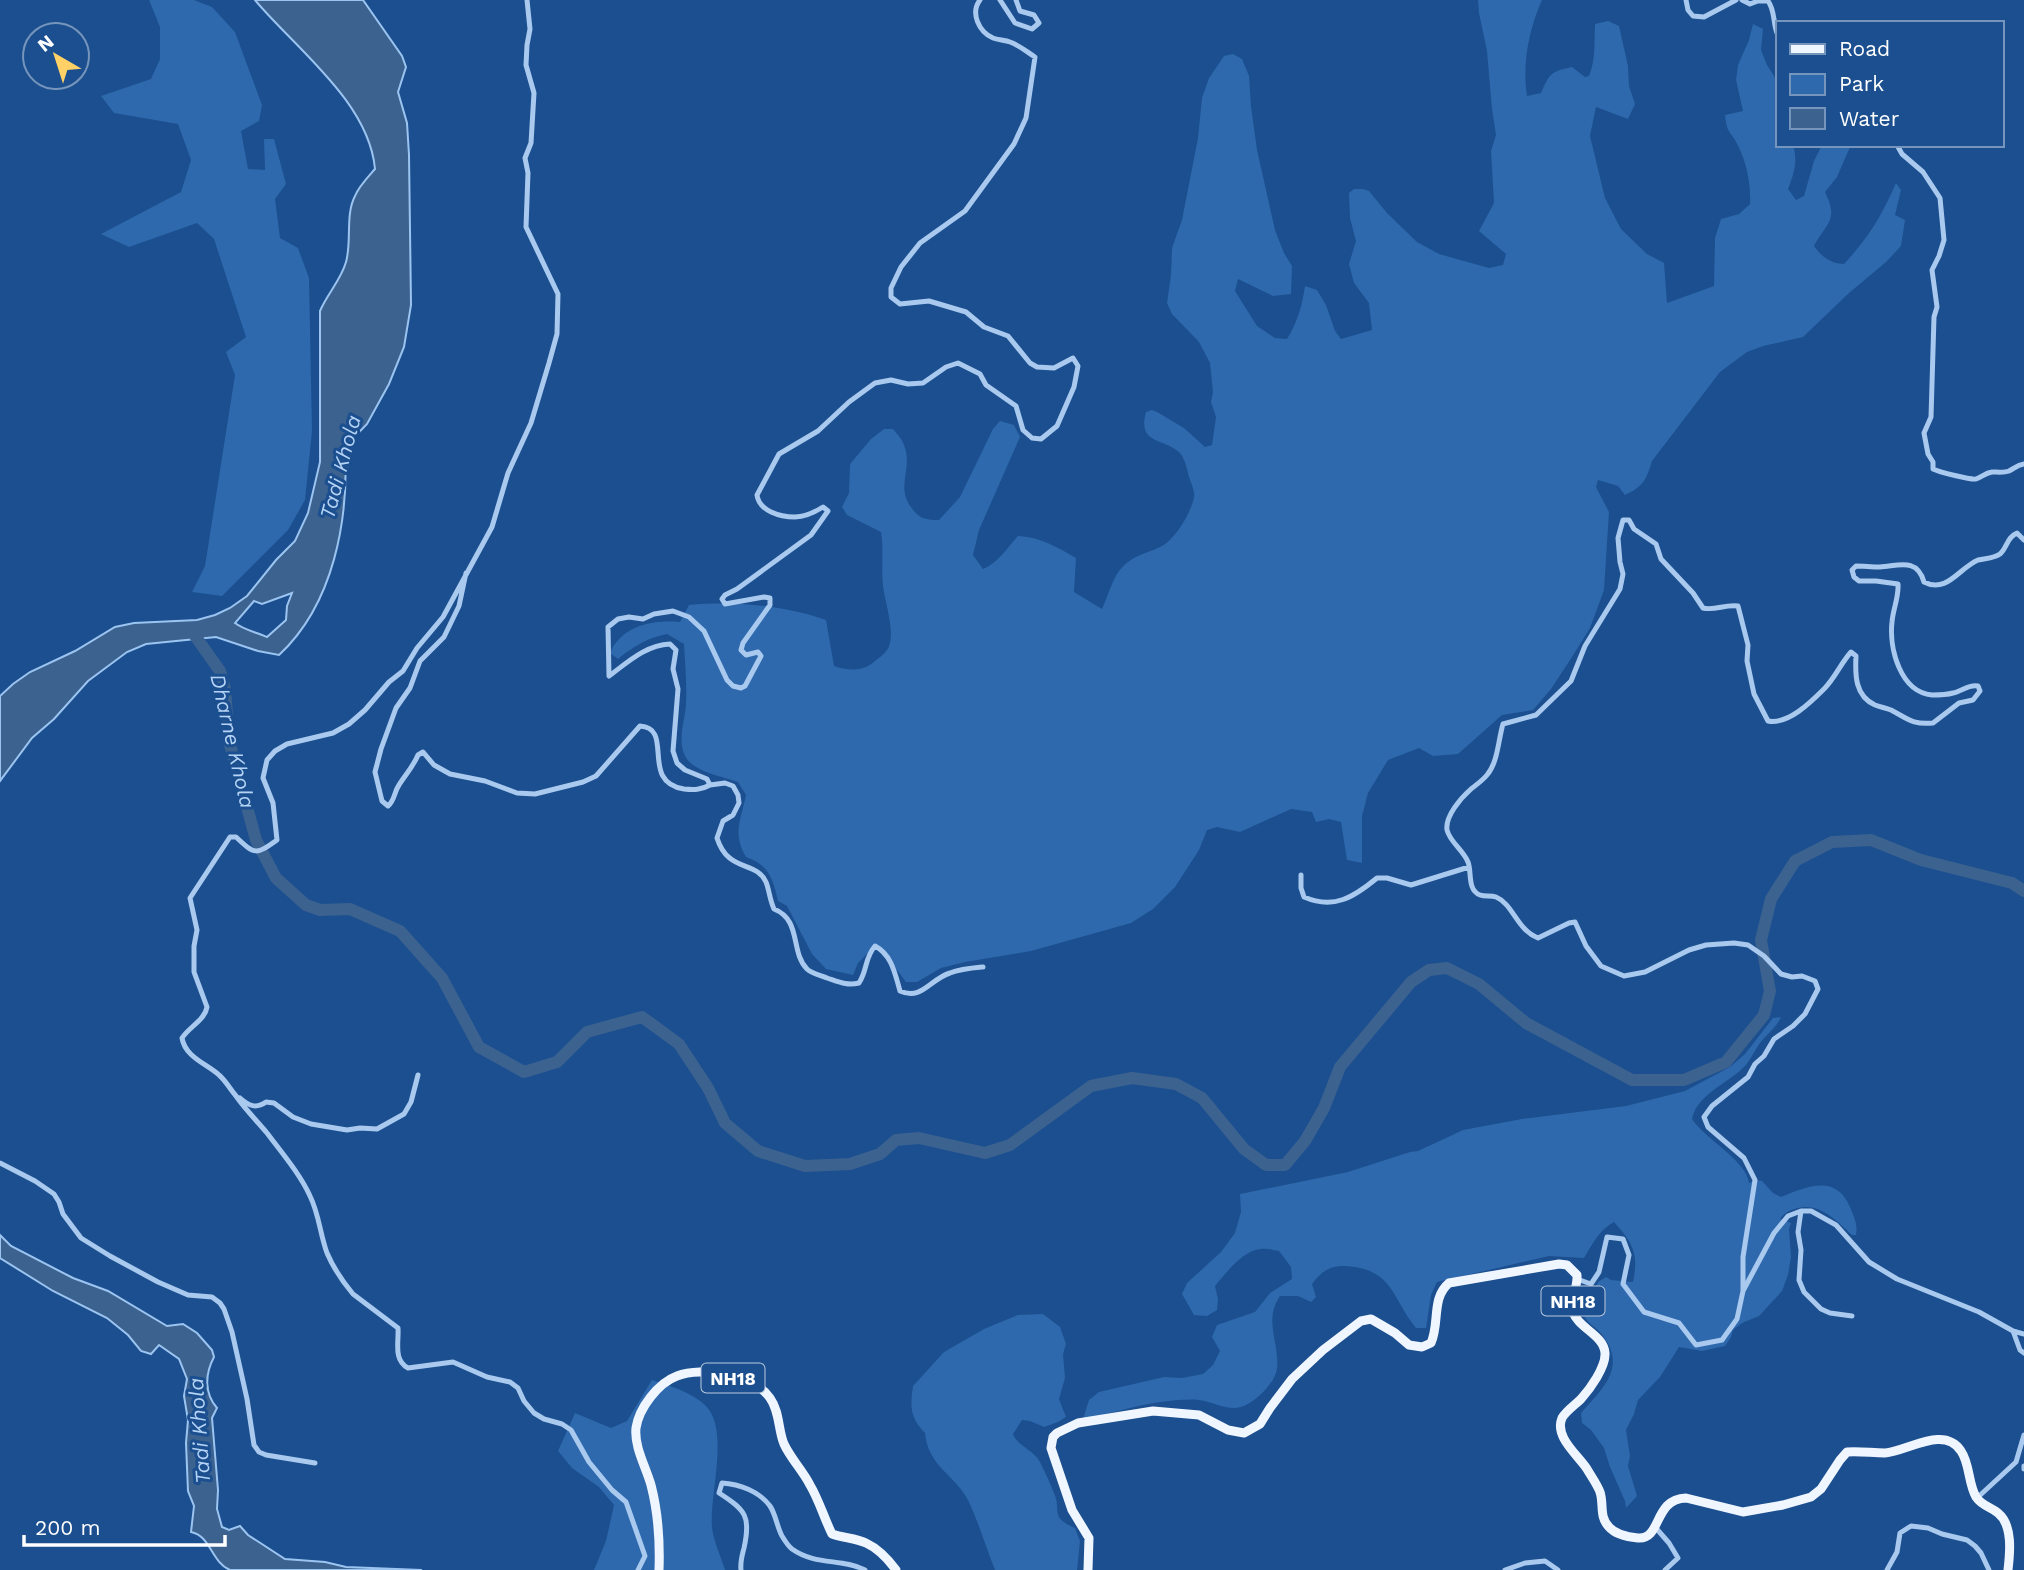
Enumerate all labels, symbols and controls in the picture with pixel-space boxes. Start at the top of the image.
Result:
north arrow [21,21,91,91]
legend [1776,21,2003,147]
text: N [33,30,58,57]
text: Road [1839,36,1890,61]
text: Park [1839,71,1884,96]
text: Water [1839,106,1900,131]
water label: Tadi Khola [314,412,366,522]
water label: Dharne Khola [205,671,261,811]
road number: NH18 [1542,1286,1604,1316]
road number: NH18 [702,1364,764,1392]
water label: Tadi Khola [183,1377,215,1485]
scale bar [24,1504,226,1548]
text: 200 m [35,1515,101,1540]

